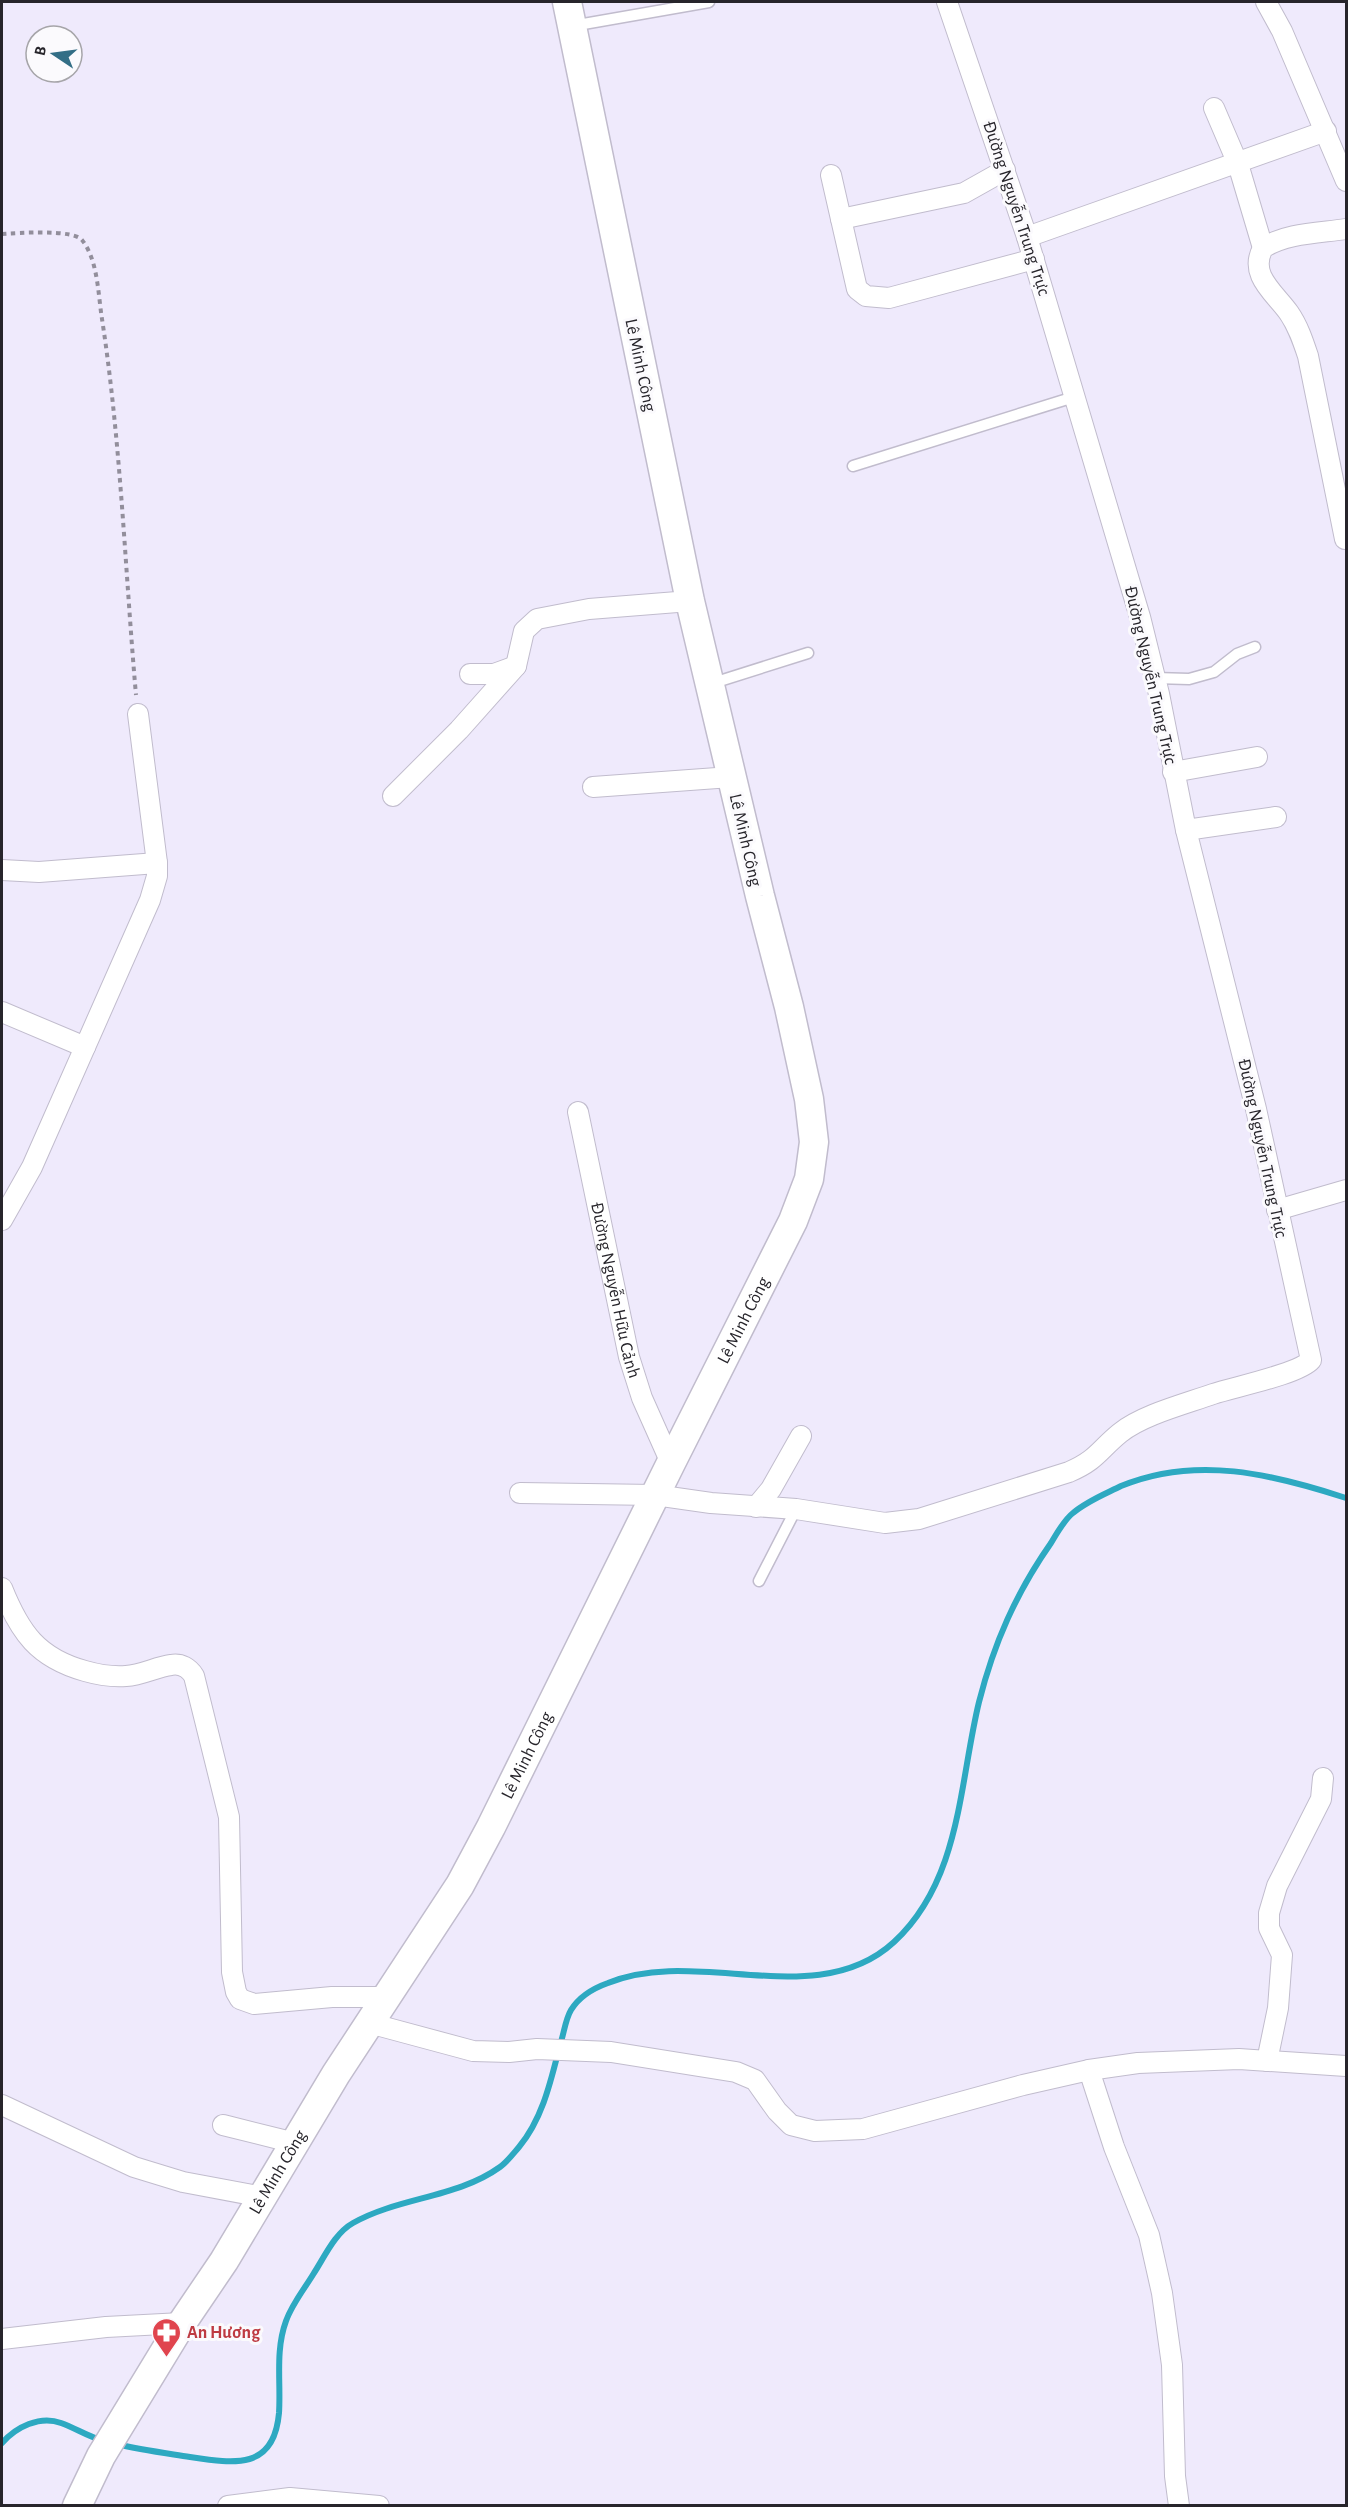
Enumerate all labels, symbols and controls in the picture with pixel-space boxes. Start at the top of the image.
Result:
north arrow [24,24,84,84]
text: B [32,45,49,57]
street label: Đường Nguyễn Trung Trực [979,118,1055,298]
street label: Lê Minh Công [621,317,659,413]
street label: Đường Nguyễn Trung Trực [1121,584,1181,766]
street label: Lê Minh Công [726,792,764,888]
street label: Đường Nguyễn Trung Trực [1234,1057,1292,1239]
street label: Đường Nguyễn Hữu Cảnh [587,1201,643,1380]
street label: Lê Minh Công [715,1274,773,1367]
street label: Lê Minh Công [498,1709,557,1802]
street label: Lê Minh Công [246,2127,310,2218]
pharmacy icon: An Hương [150,2316,182,2358]
place label: An Hương [187,2324,261,2342]

